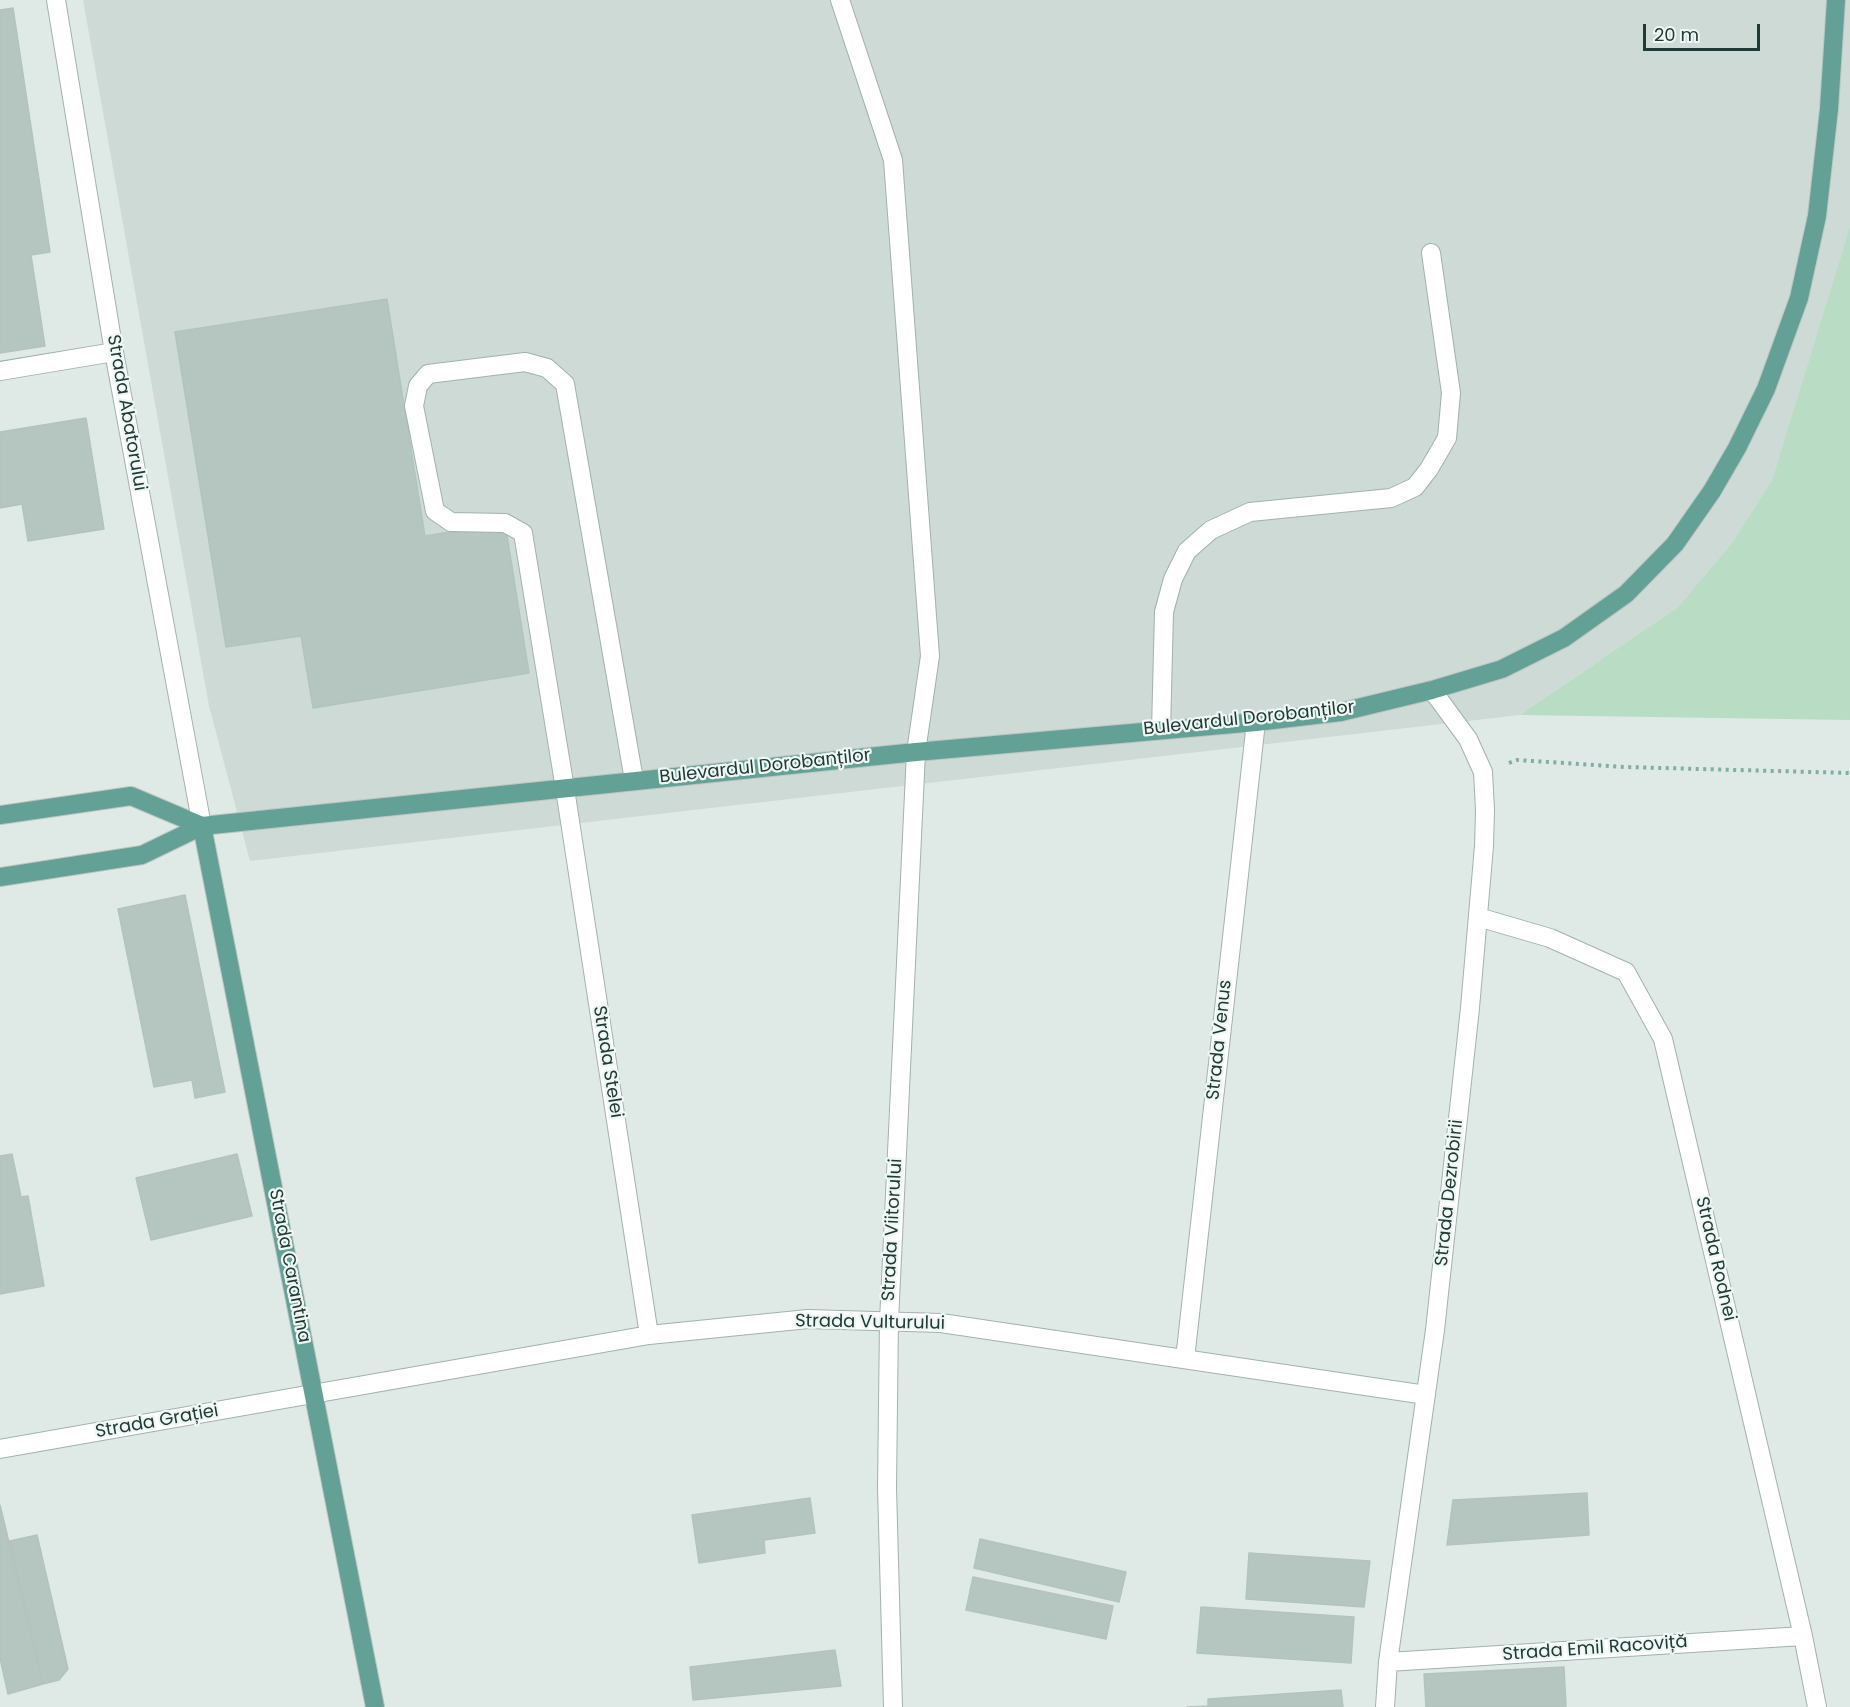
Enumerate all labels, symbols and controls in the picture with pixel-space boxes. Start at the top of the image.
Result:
scale bar [1646,12,1763,50]
text: 20 m [1654,22,1699,47]
street label: Strada Abatorului [102,333,150,493]
street label: Bulevardul Dorobanților [1142,697,1356,741]
street label: Bulevardul Dorobanților [658,745,872,789]
street label: Strada Venus [1203,979,1237,1101]
street label: Strada Stelei [587,1004,627,1120]
street label: Strada Dezrobirii [1432,1118,1468,1268]
street label: Strada Viitorului [878,1158,908,1302]
street label: Strada Carantina [263,1187,315,1345]
street label: Strada Rodnei [1690,1195,1740,1323]
street label: Strada Vulturului [795,1311,945,1335]
street label: Strada Grației [94,1401,220,1443]
street label: Strada Emil Racoviță [1502,1632,1688,1666]

